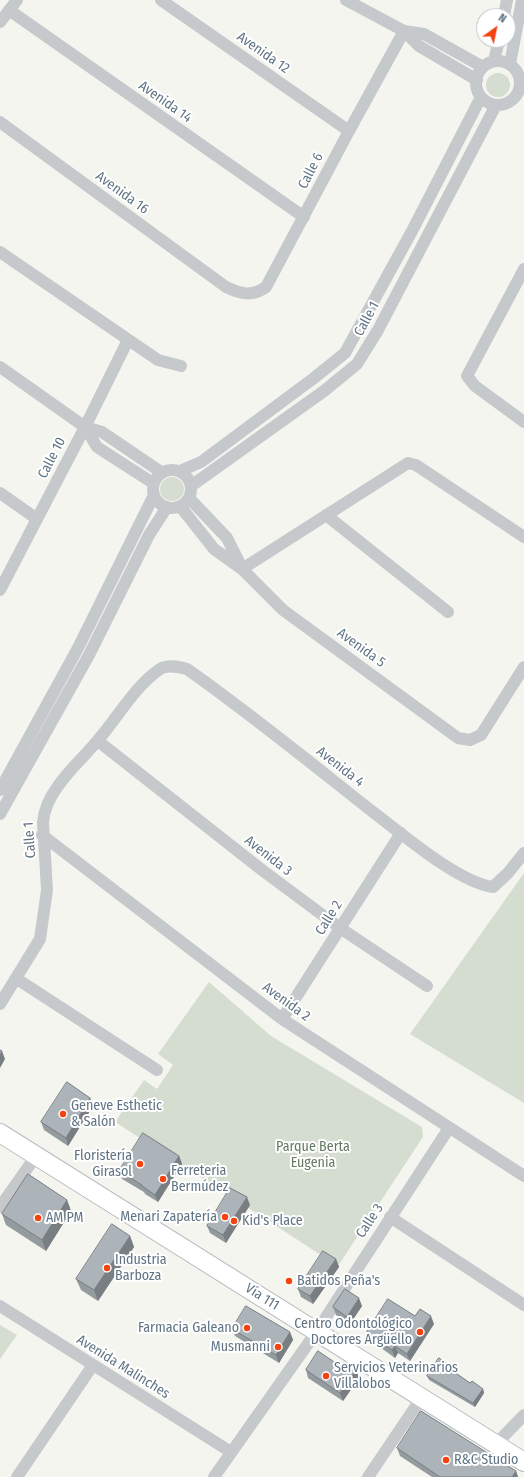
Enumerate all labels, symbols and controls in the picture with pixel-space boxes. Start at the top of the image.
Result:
north arrow [476,8,516,48]
text: N [496,11,509,26]
street label: Avenida 12 [233,29,293,77]
street label: Avenida 14 [135,78,195,126]
street label: Calle 6 [295,150,327,192]
street label: Avenida 16 [92,168,152,218]
street label: Calle 1 [351,299,383,339]
street label: Calle 10 [35,435,69,481]
street label: Avenida 5 [334,625,388,671]
street label: Avenida 4 [313,743,367,791]
street label: Calle 1 [20,821,40,859]
street label: Avenida 3 [241,832,295,880]
street label: Calle 2 [312,898,346,938]
street label: Avenida 2 [259,979,313,1025]
place label: Geneve Esthetic & Salón [71,1098,162,1130]
marker: Geneve Esthetic & Salón [58,1109,68,1119]
park label: Parque Berta Eugenia [276,1139,350,1172]
place label: Floristería Girasol [74,1148,132,1180]
marker: Floristería Girasol [135,1159,145,1169]
place label: Ferreteria Bermúdez [171,1163,228,1196]
marker: Ferreteria Bermúdez [158,1174,168,1184]
street label: Calle 3 [353,1201,387,1241]
place label: Menari Zapatería [120,1209,217,1225]
place label: AM PM [46,1210,83,1226]
marker: Menari Zapatería [220,1212,230,1222]
marker: AM PM [33,1213,43,1223]
place label: Kid's Place [242,1213,303,1229]
marker: Kid's Place [229,1216,239,1226]
place label: Industria Barboza [115,1252,167,1284]
marker: Industria Barboza [102,1263,112,1273]
place label: Batidos Peña's [297,1273,380,1289]
marker: Batidos Peña's [284,1276,294,1286]
street label: Vía 111 [242,1280,282,1314]
place label: Centro Odontológico Doctores Argüello [294,1316,412,1348]
place label: Farmacia Galeano [138,1320,239,1336]
marker: Farmacia Galeano [242,1323,252,1333]
marker: Centro Odontológico Doctores Argüello [415,1327,425,1337]
street label: Avenida Malinches [73,1332,173,1402]
place label: Musmanni [211,1339,270,1355]
marker: Musmanni [273,1342,283,1352]
place label: Servicios Veterinarios Villalobos [334,1360,458,1392]
marker: Servicios Veterinarios Villalobos [321,1371,331,1381]
place label: R&C Studio [454,1452,518,1468]
marker: R&C Studio [441,1455,451,1465]

